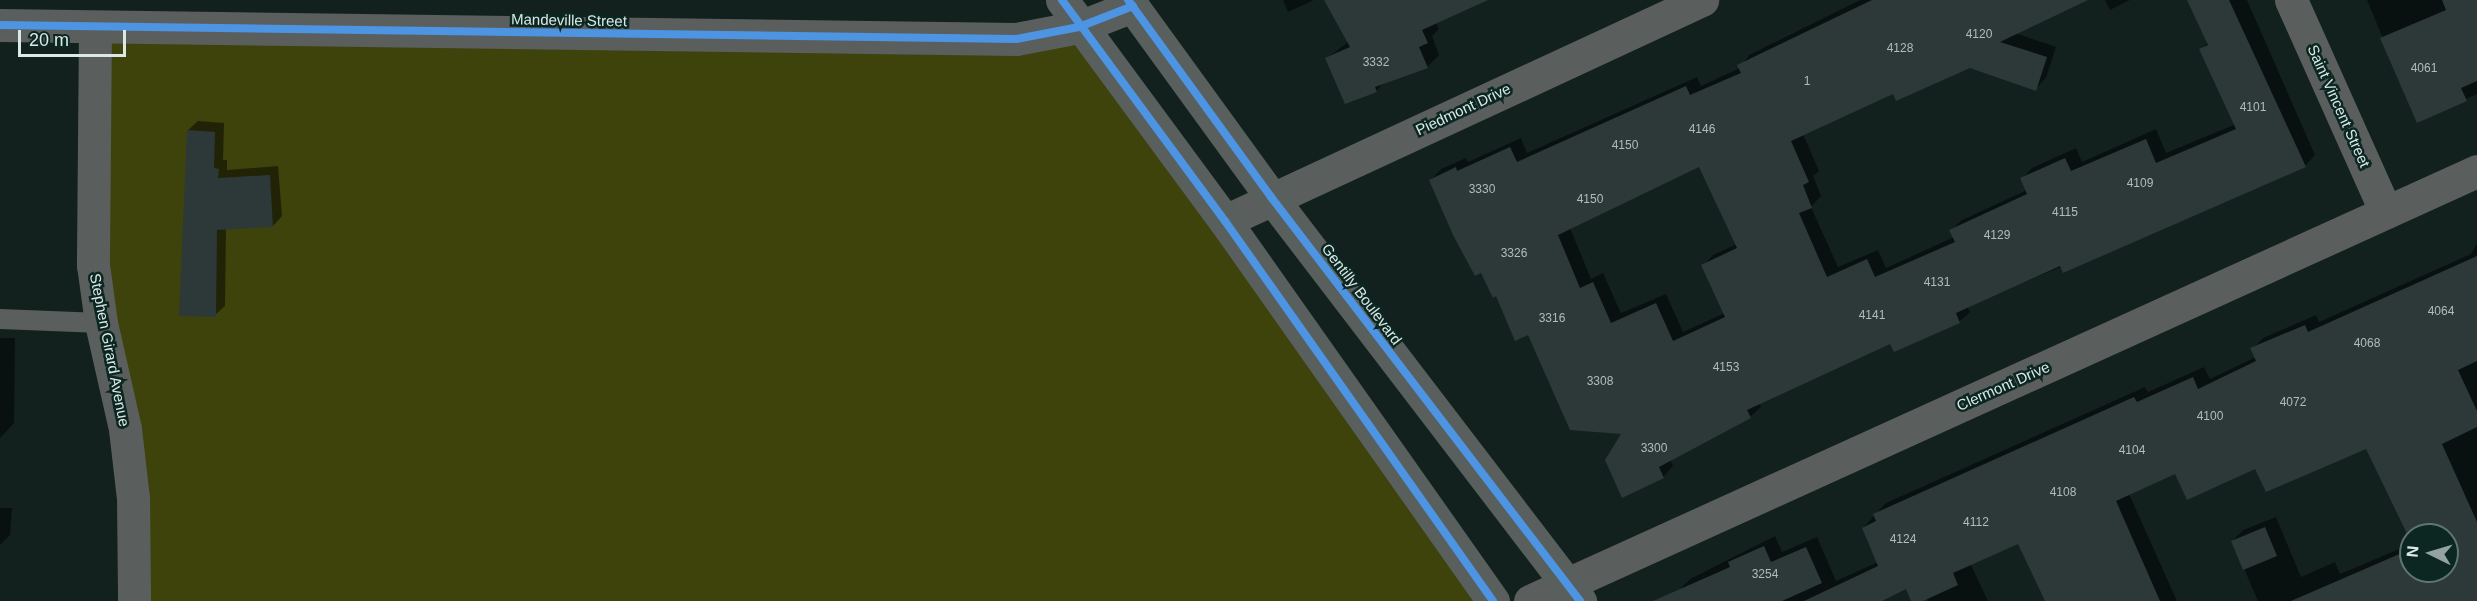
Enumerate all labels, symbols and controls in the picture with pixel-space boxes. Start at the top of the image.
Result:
street label: Mandeville Street [511,10,627,30]
scale bar [21,18,129,56]
house number: 4120 [1966,28,1992,42]
text: 20 m [29,30,69,50]
house number: 4128 [1887,42,1913,56]
street label: Saint Vincent Street [2304,42,2374,170]
house number: 3332 [1363,56,1389,70]
house number: 4061 [2411,62,2437,76]
house number: 1 [1804,75,1810,89]
street label: Piedmont Drive [1413,79,1513,139]
house number: 4101 [2240,101,2266,115]
house number: 4146 [1689,123,1715,137]
house number: 4150 [1612,139,1638,153]
house number: 4109 [2127,177,2153,191]
house number: 3330 [1469,183,1495,197]
house number: 4150 [1577,193,1603,207]
house number: 4115 [2052,206,2078,220]
house number: 4129 [1984,229,2010,243]
street label: Gentilly Boulevard [1318,240,1406,348]
house number: 3326 [1501,247,1527,261]
street label: Stephen Girard Avenue [86,271,134,429]
house number: 4131 [1924,276,1950,290]
house number: 4064 [2428,305,2454,319]
house number: 4141 [1859,309,1885,323]
house number: 3316 [1539,312,1565,326]
house number: 4068 [2354,337,2380,351]
street label: Clermont Drive [1954,357,2052,415]
house number: 4153 [1713,361,1739,375]
house number: 3308 [1587,375,1613,389]
house number: 4072 [2280,396,2306,410]
house number: 4100 [2197,410,2223,424]
house number: 3300 [1641,442,1667,456]
house number: 4104 [2119,444,2145,458]
house number: 4108 [2050,486,2076,500]
house number: 4112 [1963,516,1989,530]
north arrow [2399,523,2459,583]
house number: 4124 [1890,533,1916,547]
text: N [2404,545,2422,558]
house number: 3254 [1752,568,1778,582]

